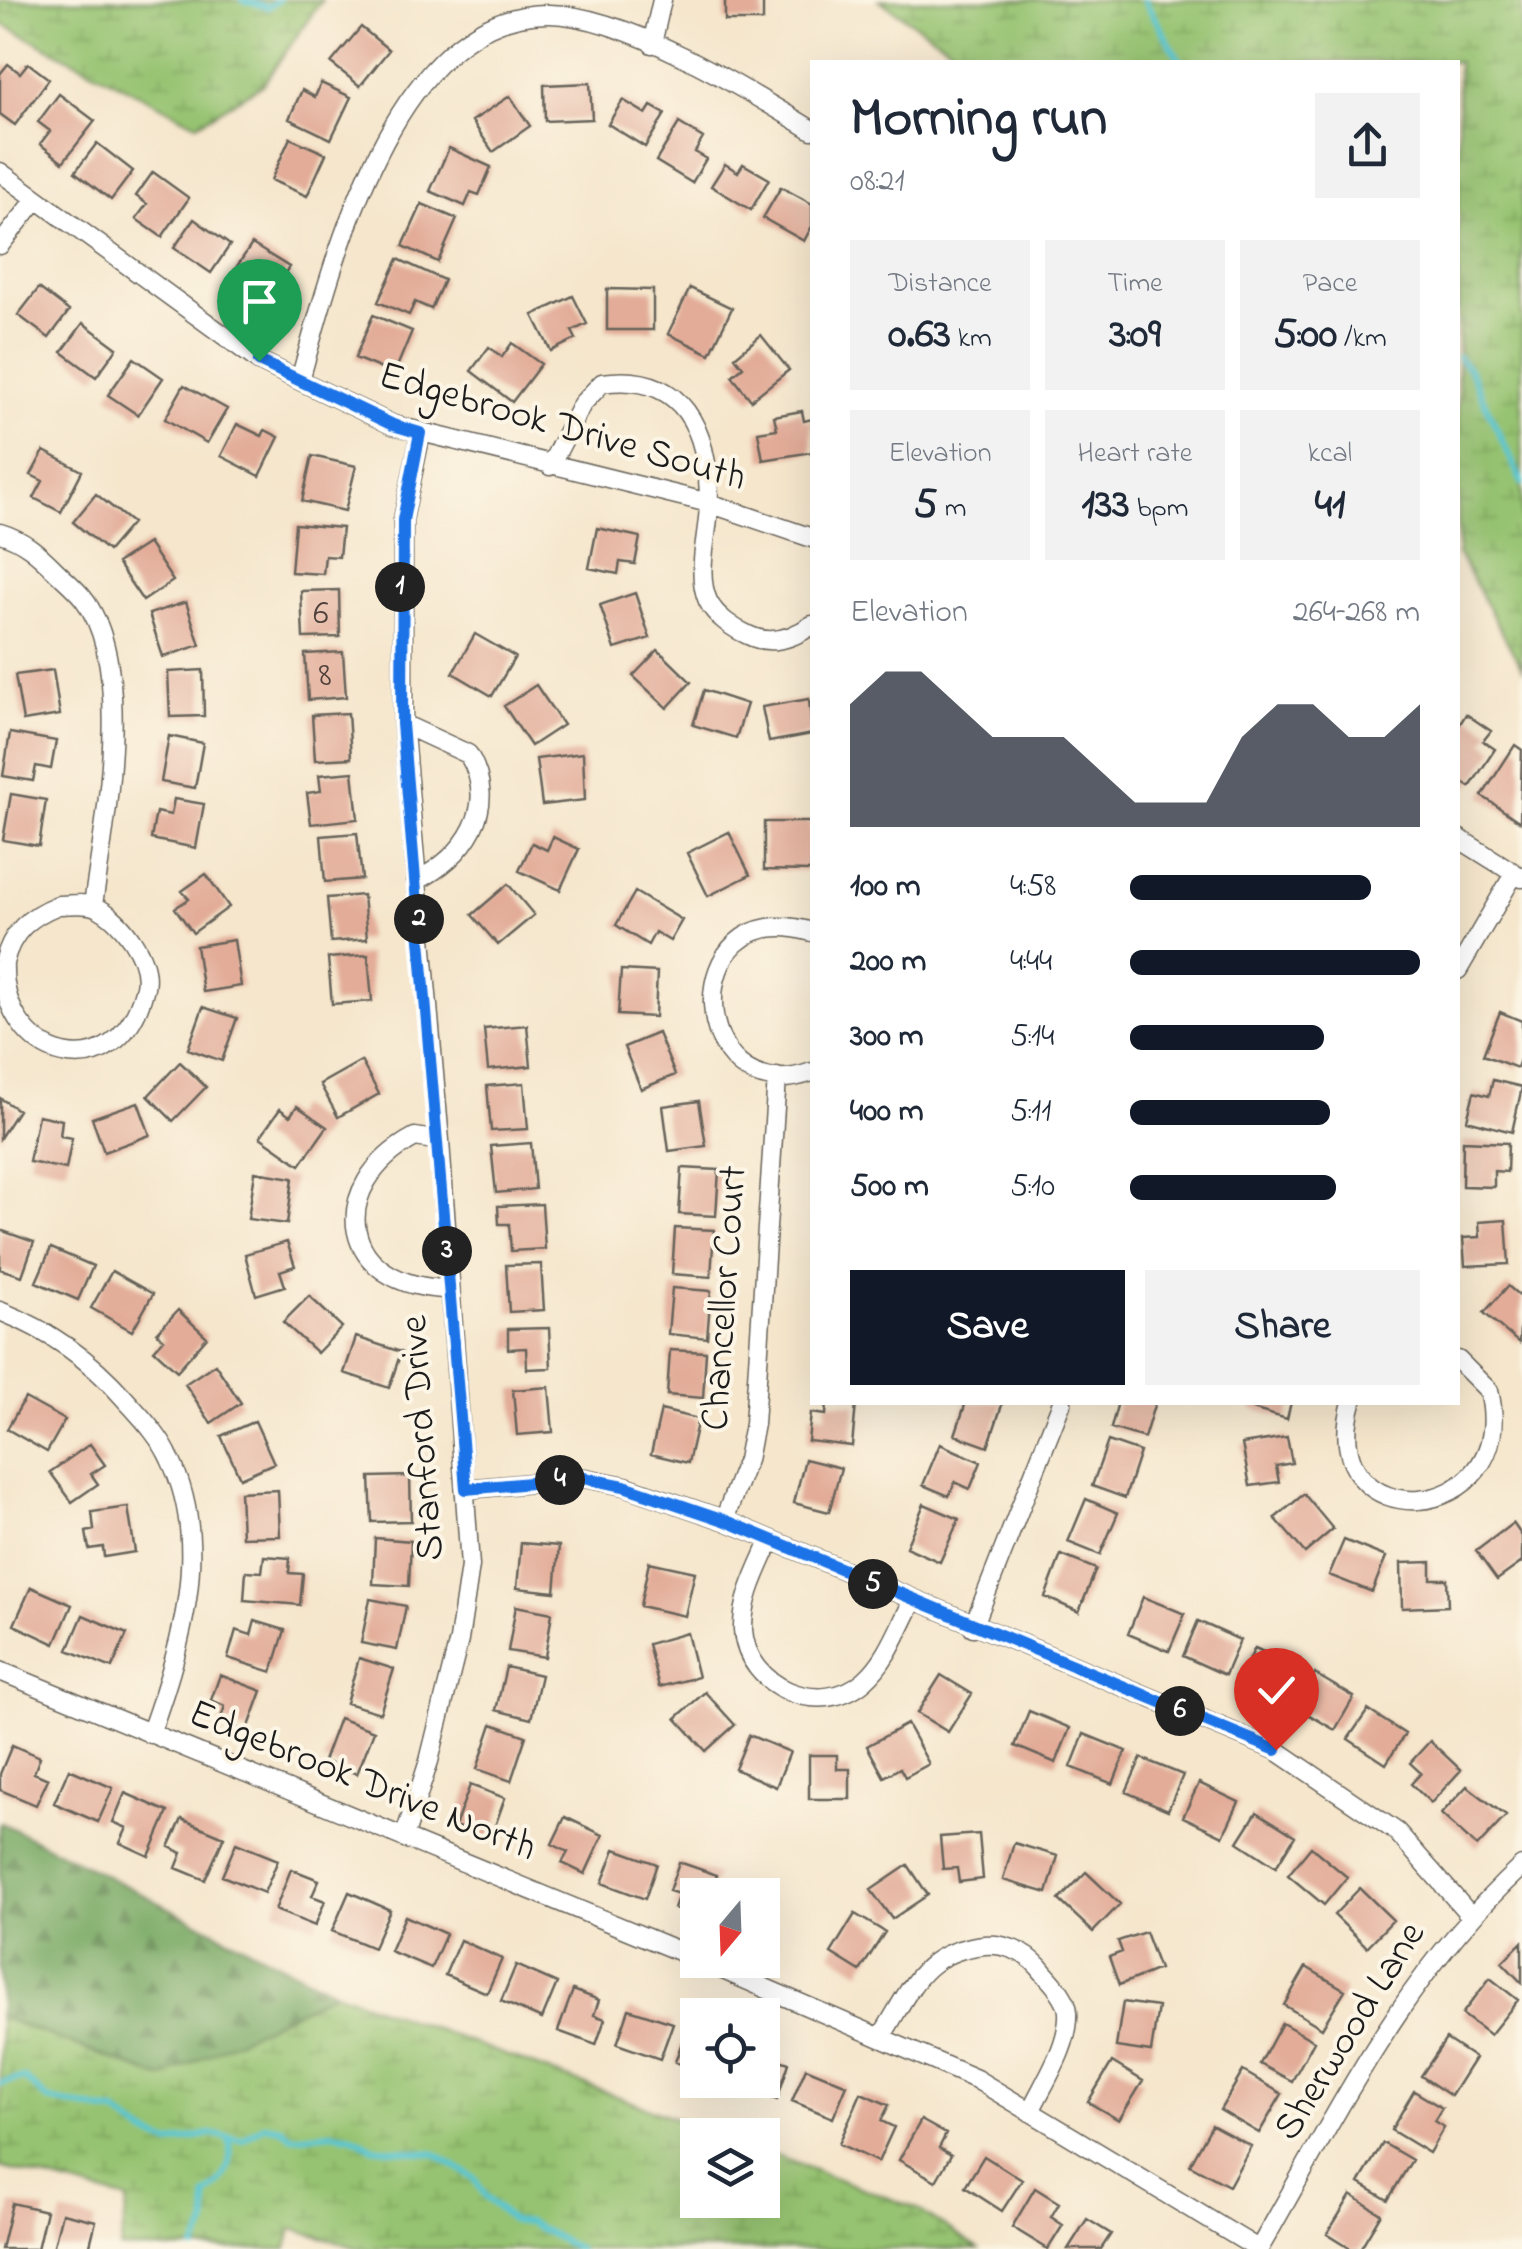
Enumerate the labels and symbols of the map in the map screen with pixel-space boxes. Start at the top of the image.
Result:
pin [217,259,302,362]
street label: Edgebrook Drive South [372,347,752,509]
pin: 1 [375,562,425,612]
house number: 6 [313,589,329,640]
house number: 8 [318,651,332,702]
pin: 2 [394,894,444,944]
street label: Chancellor Court [687,1163,765,1433]
pin: 3 [422,1226,472,1276]
street label: Stanford Drive [386,1313,462,1563]
pin: 4 [535,1455,585,1505]
pin: 5 [848,1559,898,1609]
pin [1234,1648,1319,1751]
street label: Edgebrook Drive North [179,1685,545,1879]
pin: 6 [1155,1686,1205,1736]
north arrow [680,1878,780,1978]
street label: Sherwood Lane [1260,1911,1442,2153]

